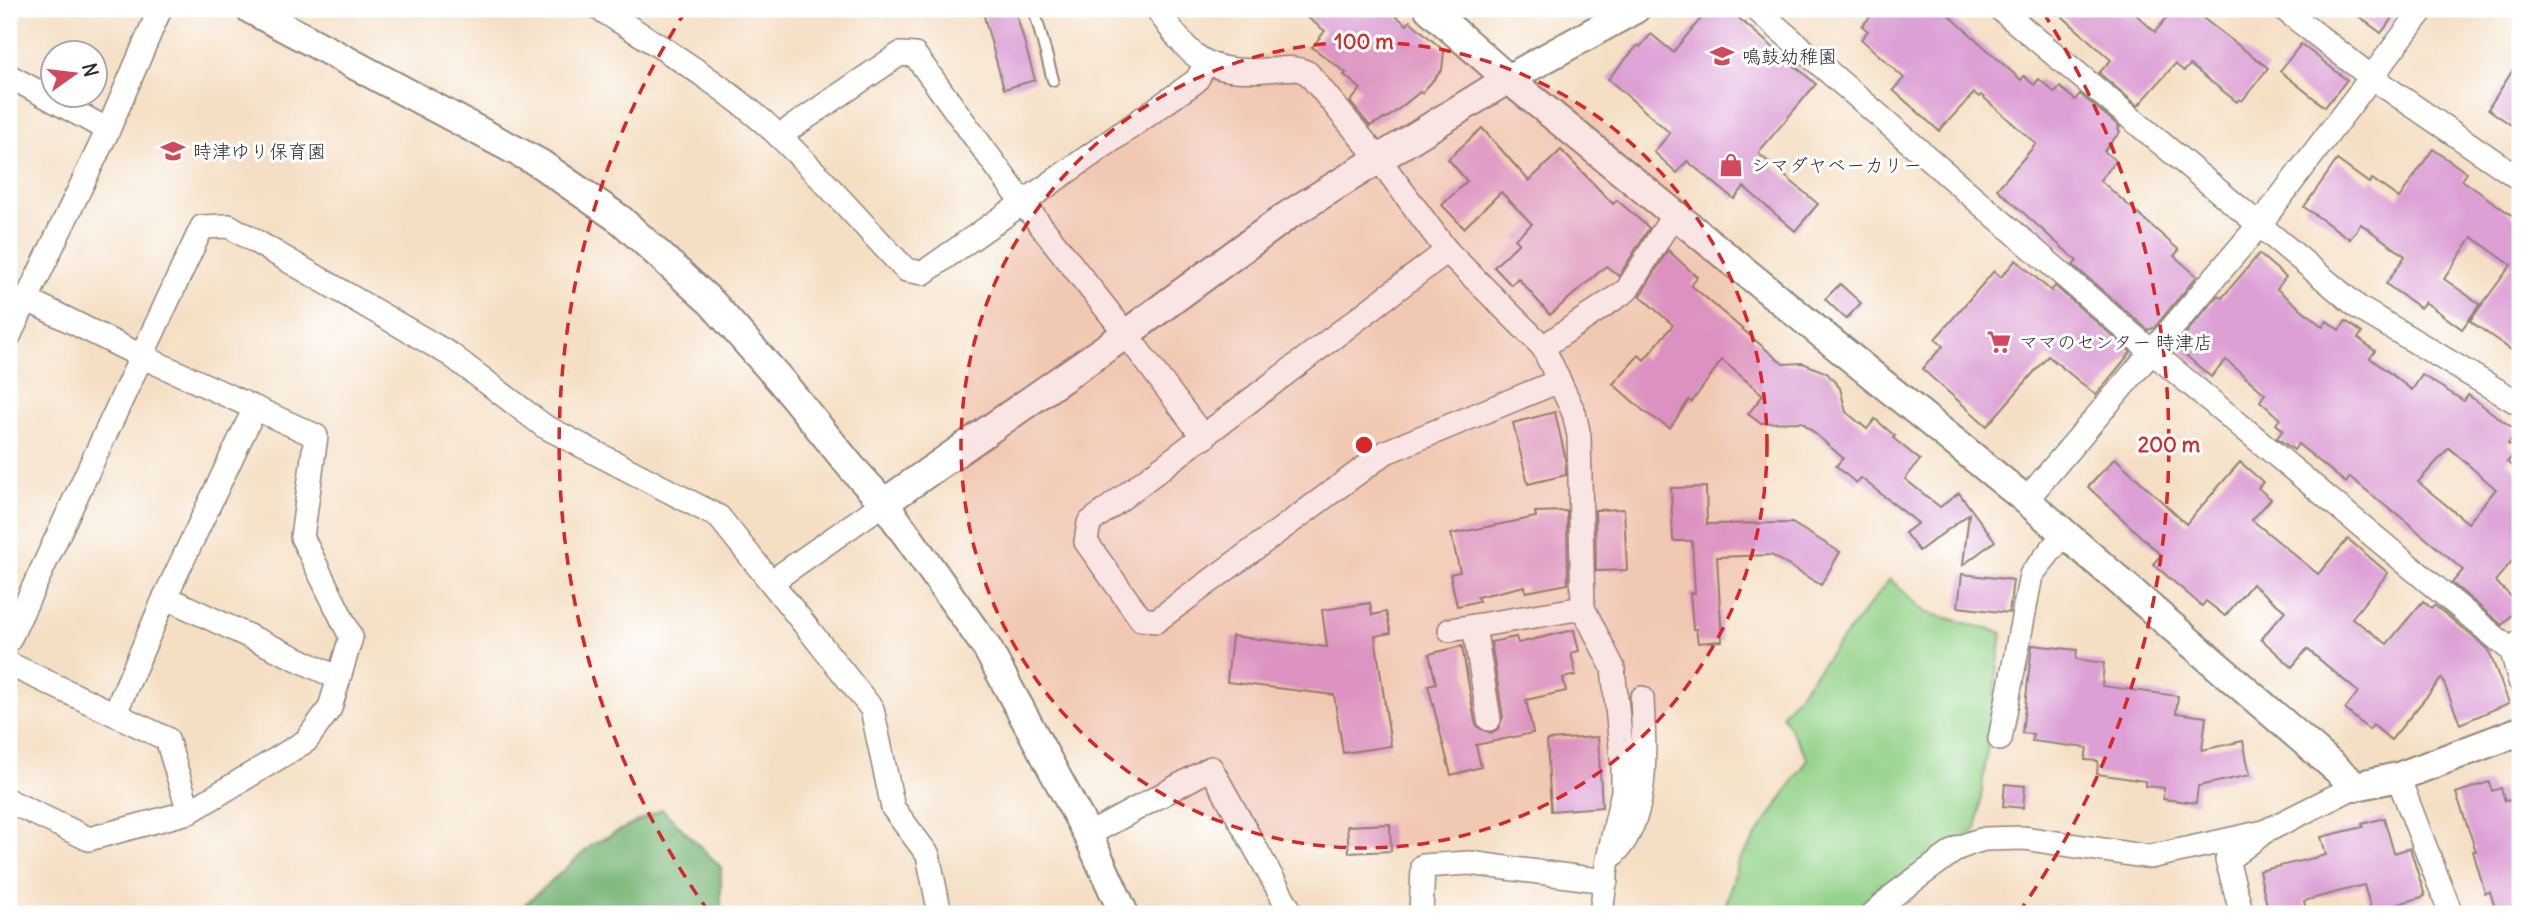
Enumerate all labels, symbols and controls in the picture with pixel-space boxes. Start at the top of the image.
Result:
text: 100 m [1334,28,1394,55]
north arrow [38,38,108,108]
school or university icon: 鳴鼓幼稚園 [1708,42,1736,70]
place label: 鳴鼓幼稚園 [1742,44,1837,68]
text: N [77,61,104,79]
school or university icon: 時津ゆり保育園 [159,137,187,165]
place label: 時津ゆり保育園 [193,139,326,163]
shop icon: シマダヤベーカリー [1717,151,1745,179]
place label: シマダヤベーカリー [1751,153,1922,177]
supermarket icon: ママのセンター 時津店 [1985,328,2013,356]
place label: ママのセンター 時津店 [2019,330,2213,354]
text: 200 m [2138,431,2201,458]
centre of rings [1352,433,1376,457]

